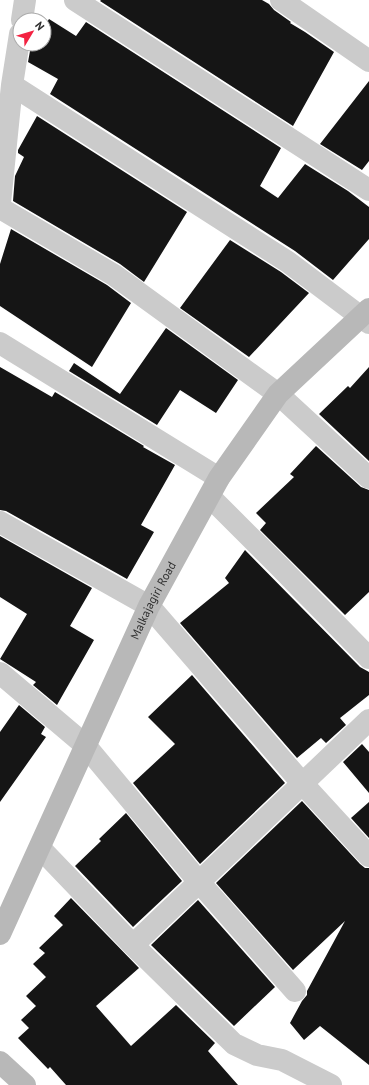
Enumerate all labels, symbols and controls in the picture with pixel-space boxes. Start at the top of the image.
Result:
north arrow [12,12,52,52]
text: N [32,19,48,33]
street label: Malkajagiri Road [127,559,179,642]

